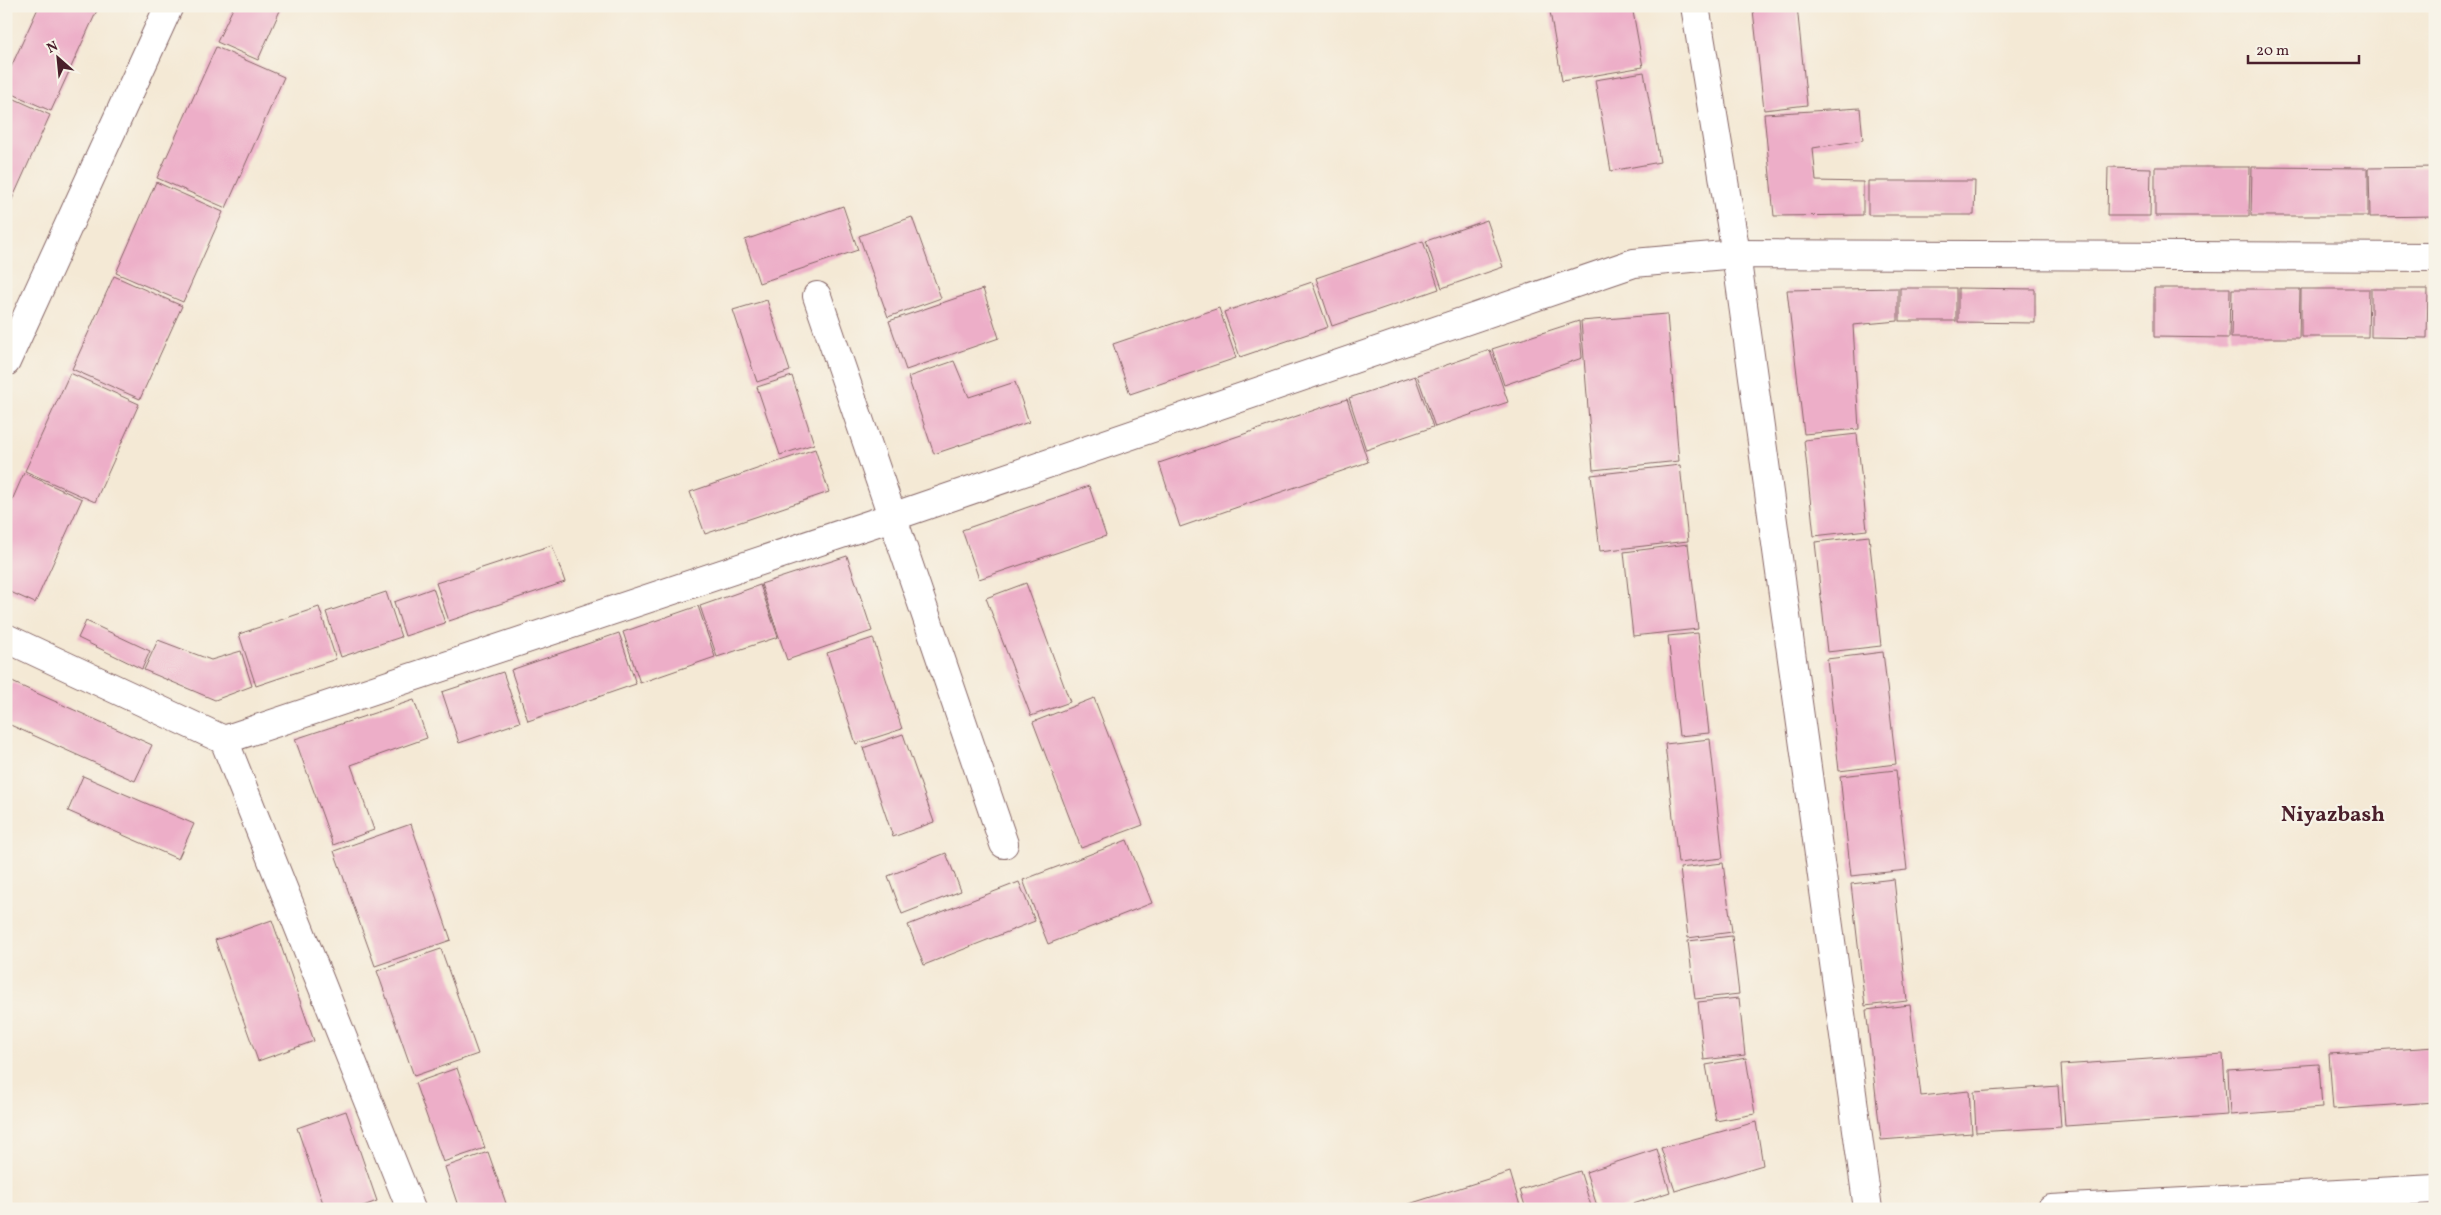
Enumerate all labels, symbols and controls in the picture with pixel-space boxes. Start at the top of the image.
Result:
north arrow [32,32,82,82]
scale bar [2248,32,2360,64]
text: N [44,37,62,59]
text: 20 m [2256,41,2289,62]
district label: Niyazbash [2281,801,2385,830]

